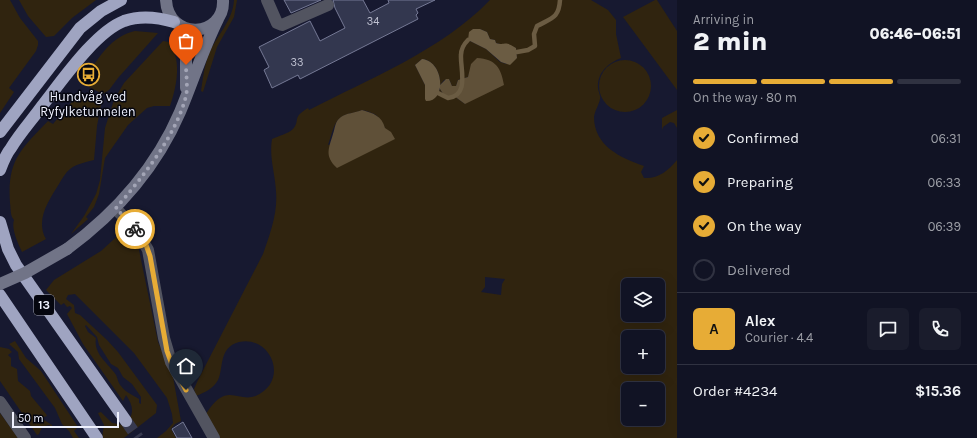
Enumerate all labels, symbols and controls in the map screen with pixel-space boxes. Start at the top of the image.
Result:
text: Arriving in [693,12,754,27]
house number: 34 [367,15,379,28]
pin [169,24,203,65]
text: 06:46–06:51 [870,25,961,43]
text: 2 min [693,26,768,57]
icon: bag [175,30,197,52]
house number: 33 [291,56,304,69]
bus stop icon: Hundvåg ved Ryfylketunnelen [75,61,101,87]
place label: Hundvåg ved Ryfylketunnelen [40,89,136,119]
text: On the way · 80 m [693,90,797,105]
icon: check [693,127,715,149]
text: Confirmed [727,129,799,147]
text: 06:31 [931,131,961,146]
icon: check [693,171,715,193]
text: Preparing [727,173,793,191]
text: 06:33 [927,175,961,190]
courier [115,209,155,249]
icon: check [693,215,715,237]
text: On the way [727,217,801,235]
icon: bike [124,218,146,240]
text: 06:39 [928,219,961,234]
text: Delivered [727,261,791,279]
map controls [621,278,665,426]
button: layers [621,278,665,322]
road number: 13 [34,295,54,315]
button: chat [867,308,909,350]
button: phone [919,308,961,350]
text: Alex [745,312,775,330]
text: A [709,320,719,338]
button: + [621,330,665,374]
text: Courier · 4.4 [745,330,813,345]
pin [169,349,203,390]
icon: home [175,355,197,377]
button: − [621,382,665,426]
text: Order #4234 [693,382,777,400]
text: $15.36 [915,382,961,400]
scale bar [12,410,119,429]
text: 50 m [18,412,44,425]

